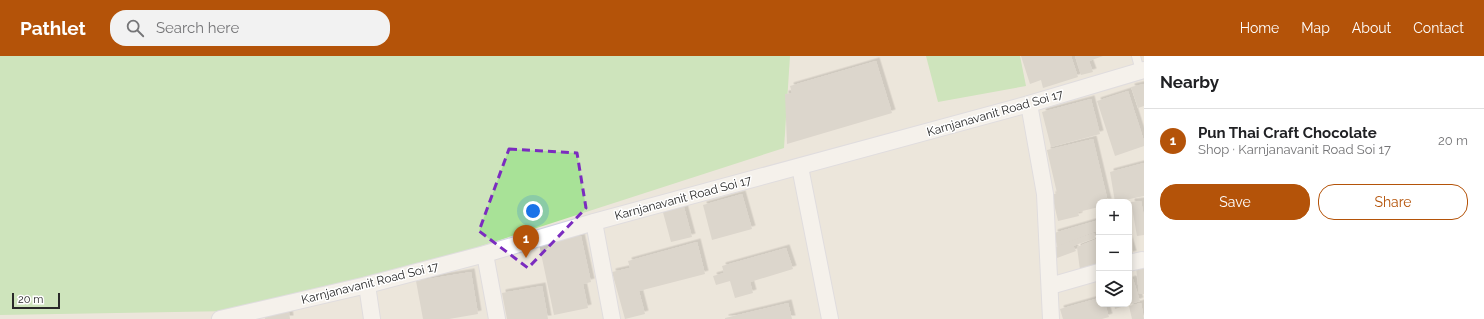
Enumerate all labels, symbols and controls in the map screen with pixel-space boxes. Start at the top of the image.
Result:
search box [110,10,390,46]
text: Pathlet [20,17,86,39]
icon: search [124,17,146,39]
text: Search here [156,19,239,37]
text: Home [1240,20,1279,36]
text: Map [1301,20,1330,36]
text: About [1352,20,1391,36]
text: Contact [1413,20,1464,36]
text: Nearby [1160,72,1219,92]
street label: Karnjanavanit Road Soi 17 [925,87,1065,139]
text: Pun Thai Craft Chocolate [1198,124,1377,142]
text: 1 [1170,133,1176,148]
text: 20 m [1438,133,1468,148]
text: Shop · Karnjanavanit Road Soi 17 [1198,142,1391,157]
street label: Karnjanavanit Road Soi 17 [613,173,753,223]
button: Save [1160,184,1310,220]
button: Share [1318,184,1468,220]
map controls [1096,199,1132,307]
button: + [1096,199,1132,235]
your location [523,201,543,221]
pin: 1 [513,225,539,258]
button: − [1096,235,1132,271]
street label: Karnjanavanit Road Soi 17 [300,259,441,307]
button: layers [1096,271,1132,307]
scale bar [12,291,60,310]
text: 20 m [18,293,43,306]

